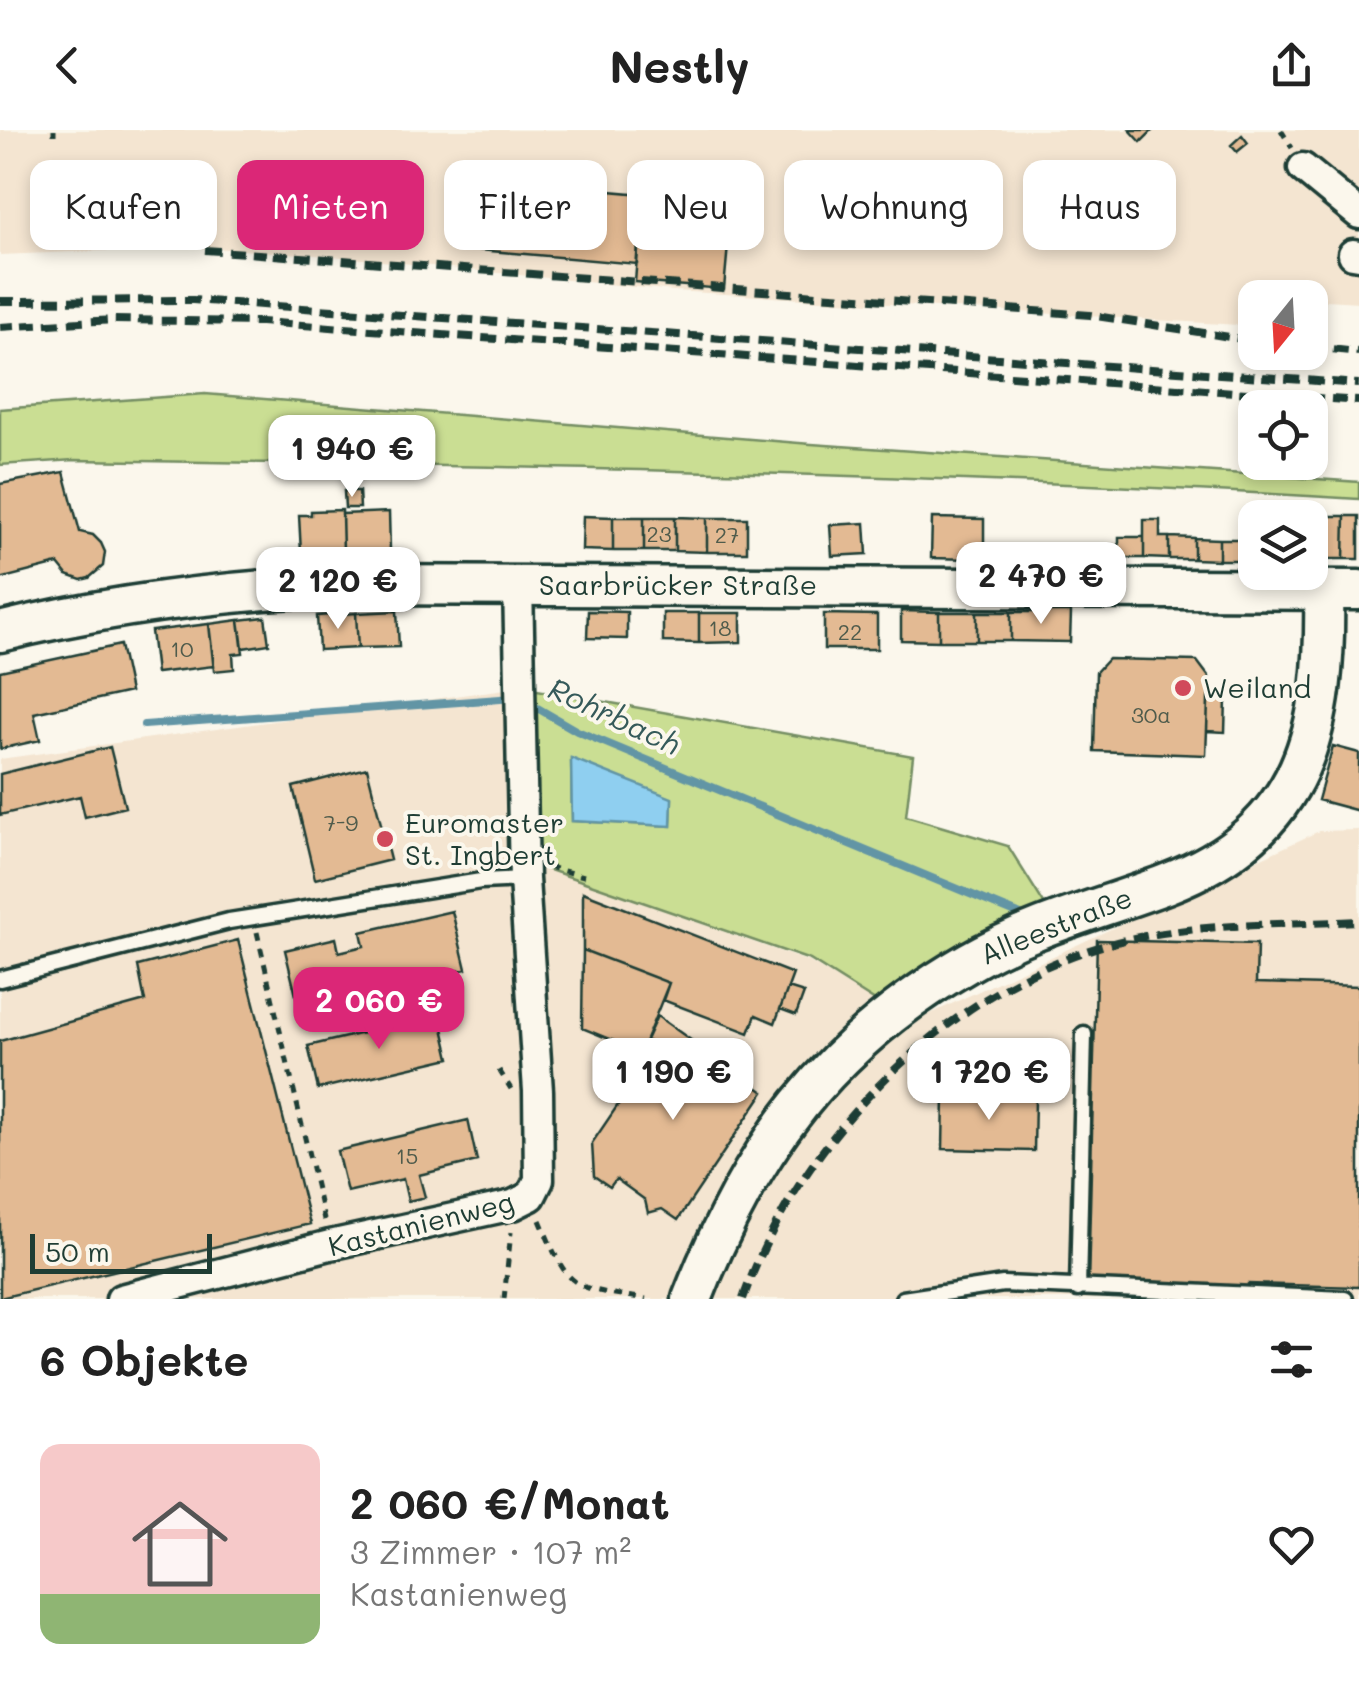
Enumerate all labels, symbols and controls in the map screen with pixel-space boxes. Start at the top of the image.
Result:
text: Nestly [609,36,750,94]
icon: back [40,38,95,93]
icon: share [1264,38,1319,93]
chip: Kaufen [30,160,217,250]
chip: Mieten [237,160,424,250]
chip: Filter [444,160,607,250]
chip: Neu [627,160,764,250]
chip: Wohnung [784,160,1003,250]
chip: Haus [1023,160,1176,250]
north arrow [1238,280,1328,370]
map controls [1238,280,1328,590]
button: locate [1238,390,1328,480]
pin: 1 940 € [260,415,444,500]
text: 1 940 € [290,426,414,468]
button: layers [1238,500,1328,590]
house number: 23 [646,519,672,548]
house number: 27 [715,520,739,549]
pin: 2 470 € [949,542,1133,627]
pin: 2 120 € [246,547,430,632]
text: 2 470 € [978,553,1104,595]
text: 2 120 € [278,558,398,600]
street label: Saarbrücker Straße [539,566,817,602]
house number: 18 [708,613,732,642]
house number: 22 [838,617,862,646]
house number: 10 [170,634,194,663]
water label: Rohrbach [542,667,687,763]
place label: Weiland [1203,669,1311,705]
marker: Weiland [1172,677,1194,699]
house number: 30a [1131,700,1171,729]
place label: Euromaster St. Ingbert [405,804,564,872]
house number: 7-9 [324,808,358,837]
marker: Euromaster St. Ingbert [374,828,396,850]
street label: Alleestraße [974,878,1137,972]
pin: 2 060 € [287,967,471,1052]
text: 2 060 € [315,978,443,1020]
pin: 1 190 € [581,1038,765,1123]
pin: 1 720 € [897,1038,1081,1123]
text: 1 190 € [614,1049,732,1091]
text: 1 720 € [929,1049,1049,1091]
house number: 15 [396,1141,418,1170]
street label: Kastanienweg [324,1183,517,1263]
scale bar [30,1229,212,1274]
text: 50 m [45,1233,110,1269]
text: 6 Objekte [40,1332,248,1387]
icon: filters [1264,1332,1319,1387]
text: 2 060 €/Monat [350,1475,670,1530]
icon: home [120,1484,240,1604]
icon: heart [1264,1517,1319,1572]
text: 3 Zimmer · 107 m² [350,1530,631,1572]
text: Kastanienweg [350,1572,567,1614]

